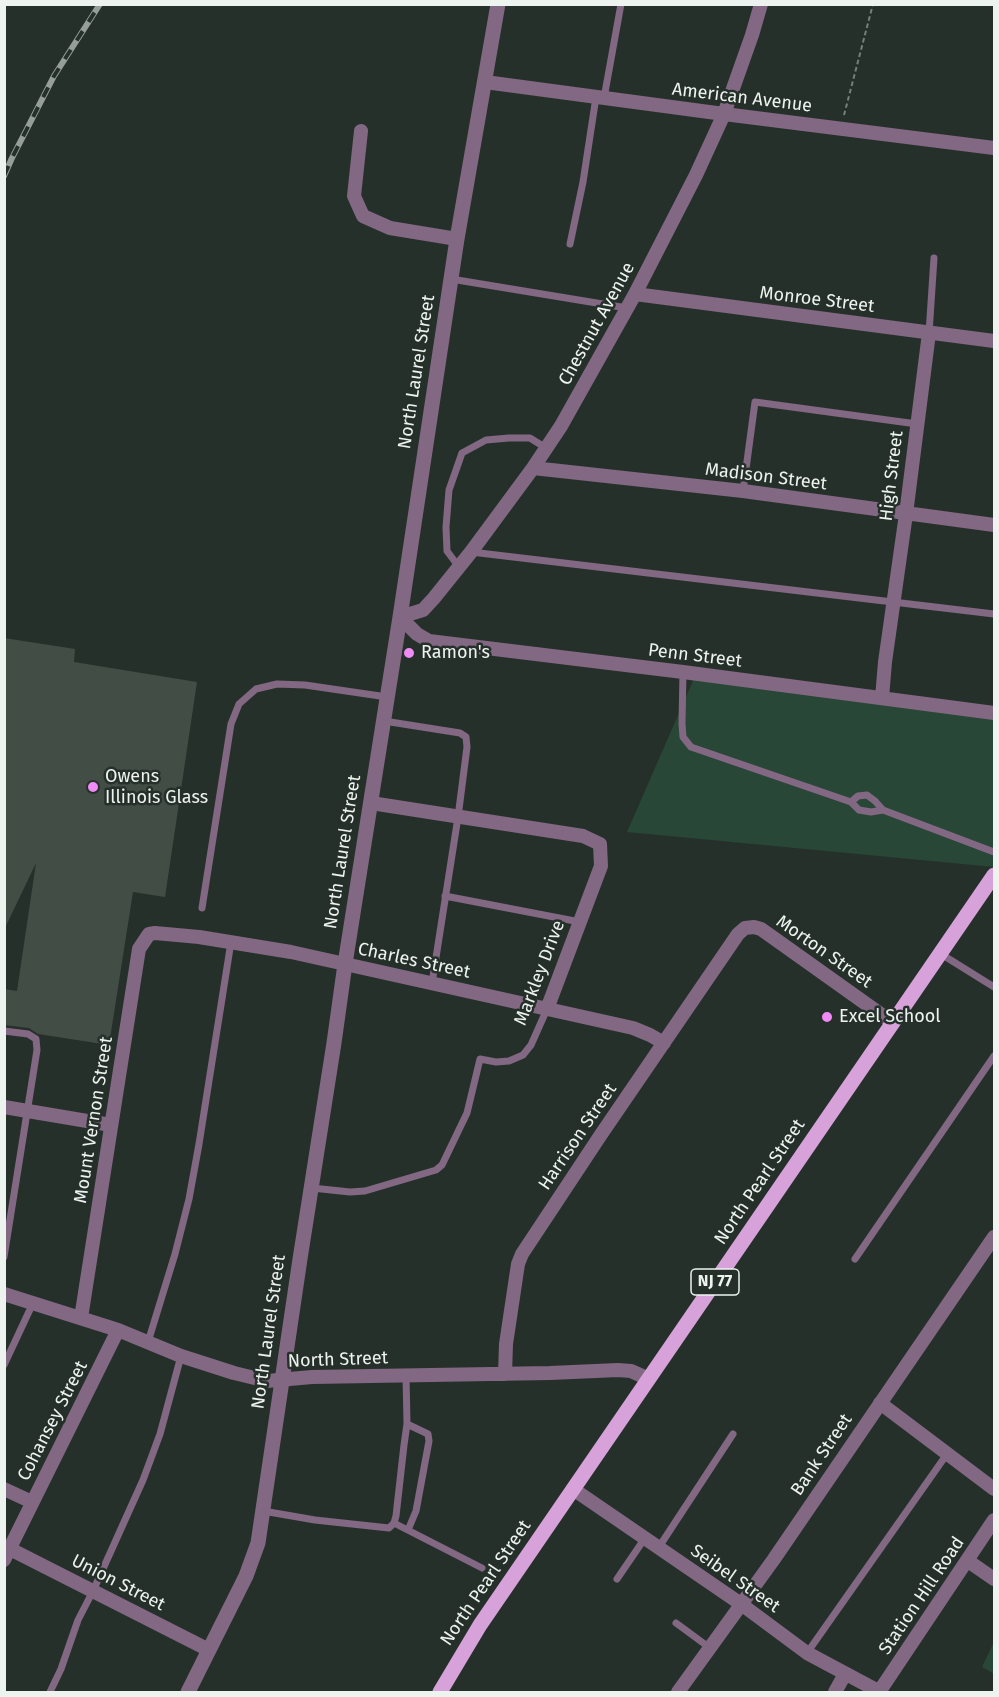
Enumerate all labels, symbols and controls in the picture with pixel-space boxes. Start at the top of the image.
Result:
street label: American Avenue [671,79,813,117]
street label: Chestnut Avenue [554,259,640,389]
street label: Monroe Street [758,282,876,318]
street label: North Laurel Street [394,293,440,451]
street label: High Street [876,430,908,522]
street label: Madison Street [704,459,828,495]
street label: Penn Street [647,640,743,672]
place label: Ramon's [421,642,490,664]
marker: Ramon's [402,646,416,660]
place label: Owens Illinois Glass [105,766,208,808]
street label: North Laurel Street [320,773,366,931]
marker: Owens Illinois Glass [86,780,100,794]
street label: Morton Street [772,911,876,993]
street label: Markley Drive [510,917,570,1029]
street label: Charles Street [356,939,472,983]
place label: Excel School [839,1006,941,1028]
marker: Excel School [820,1010,834,1024]
street label: Mount Vernon Street [70,1035,118,1205]
street label: Harrison Street [534,1080,622,1194]
street label: North Pearl Street [710,1115,810,1249]
street label: North Laurel Street [247,1253,291,1411]
road number: NJ 77 [691,1269,739,1295]
street label: North Street [287,1347,389,1373]
street label: Cohansey Street [13,1357,93,1485]
street label: Bank Street [787,1410,857,1500]
street label: North Pearl Street [436,1516,536,1650]
street label: Station Hill Road [875,1533,969,1659]
street label: Seibel Street [686,1540,784,1618]
street label: Union Street [68,1550,168,1616]

